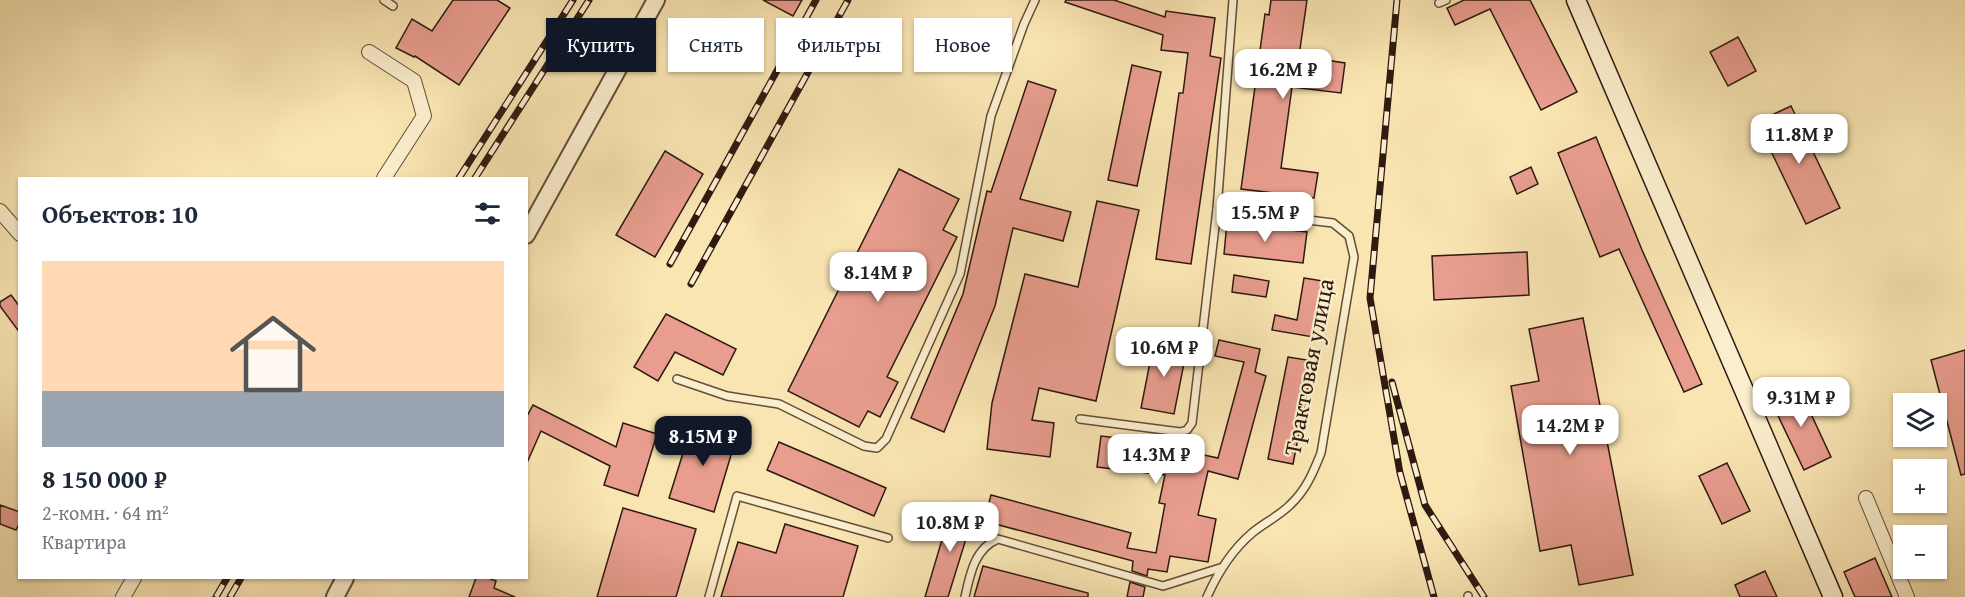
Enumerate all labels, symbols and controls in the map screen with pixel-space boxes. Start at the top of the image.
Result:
chip: Купить [546,18,656,72]
chip: Снять [668,18,764,72]
chip: Фильтры [776,18,902,72]
chip: Новое [914,18,1012,72]
pin: 16.2M ₽ [1228,49,1338,100]
text: 16.2M ₽ [1249,54,1317,83]
pin: 11.8M ₽ [1744,114,1854,165]
text: 11.8M ₽ [1765,119,1833,148]
pin: 15.5M ₽ [1210,192,1320,243]
text: Объектов: 10 [42,194,198,233]
icon: filters [471,197,504,230]
text: 15.5M ₽ [1231,197,1299,226]
pin: 8.14M ₽ [823,252,933,303]
text: 8.14M ₽ [844,257,912,286]
street label: Трактовая улица [1274,275,1343,458]
icon: home [219,300,327,408]
pin: 10.6M ₽ [1109,327,1219,378]
text: 10.6M ₽ [1130,332,1198,361]
pin: 9.31M ₽ [1746,377,1856,428]
text: 9.31M ₽ [1767,382,1835,411]
map controls [1893,393,1947,579]
button: layers [1893,393,1947,447]
pin: 14.2M ₽ [1515,405,1625,456]
text: 14.2M ₽ [1536,410,1604,439]
pin: 8.15M ₽ [648,416,758,467]
text: 8.15M ₽ [669,421,737,450]
pin: 14.3M ₽ [1101,434,1211,485]
text: 14.3M ₽ [1122,439,1190,468]
text: 8 150 000 ₽ [42,459,167,498]
button: + [1893,459,1947,513]
text: 2-комн. · 64 m² [42,498,169,527]
pin: 10.8M ₽ [895,502,1005,553]
text: 10.8M ₽ [916,507,984,536]
button: − [1893,525,1947,579]
text: Квартира [42,527,126,556]

